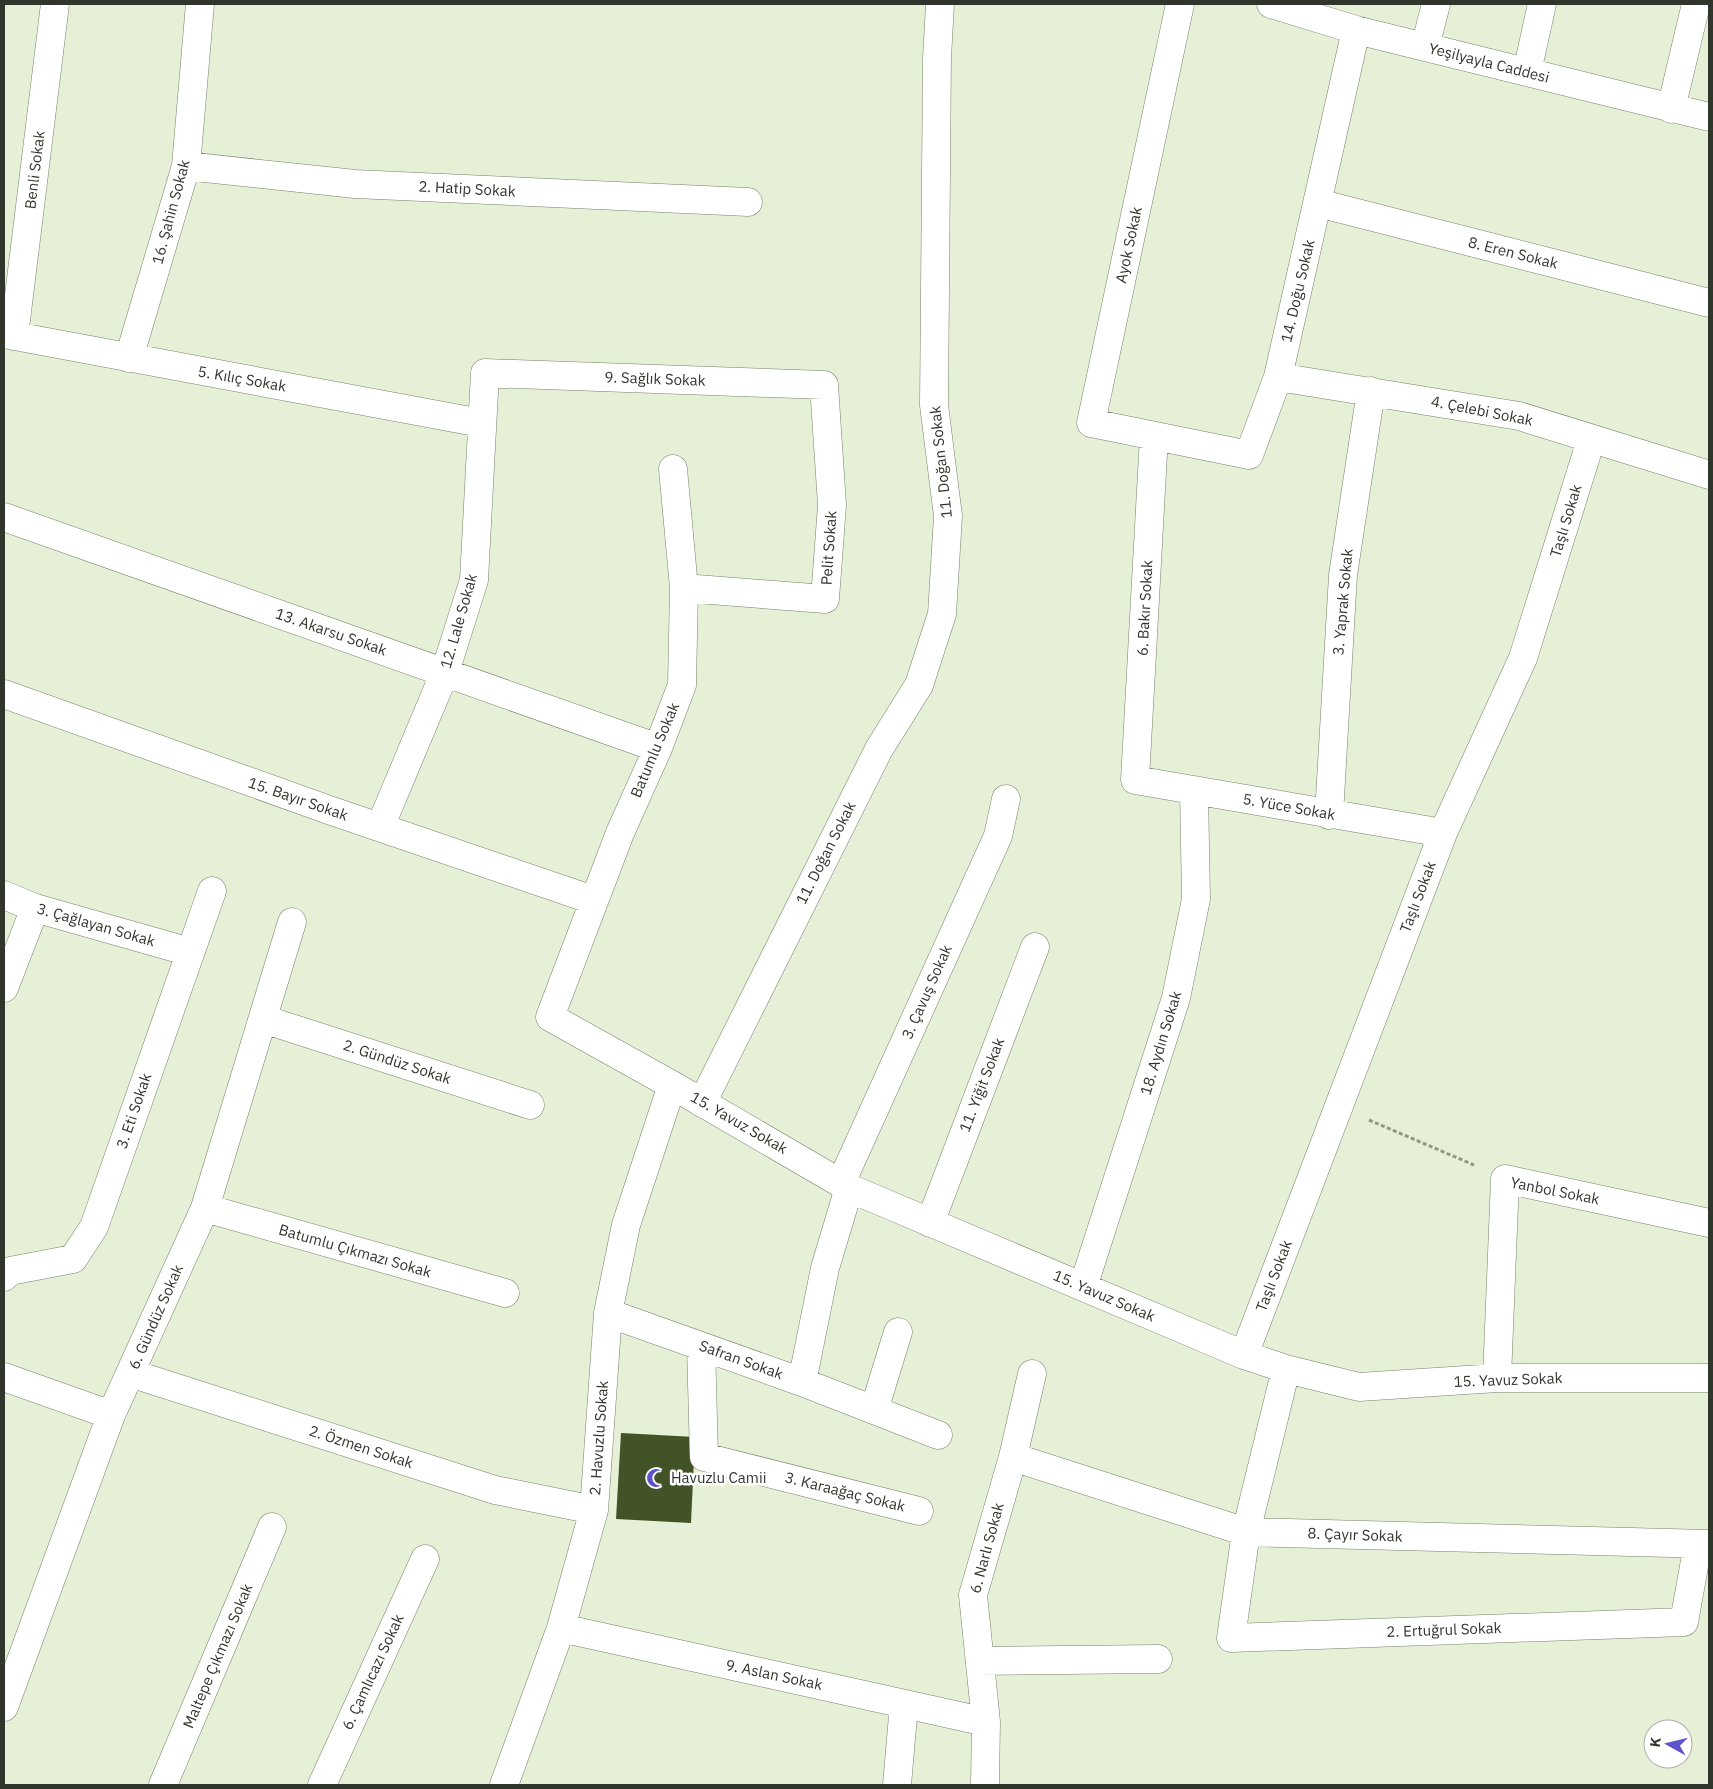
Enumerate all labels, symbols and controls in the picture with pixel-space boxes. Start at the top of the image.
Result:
street label: Yeşilyayla Caddesi [1427,38,1551,87]
street label: Benli Sokak [20,130,49,210]
street label: 16. Şahin Sokak [147,157,194,266]
street label: 2. Hatip Sokak [418,176,516,201]
street label: Ayok Sokak [1111,205,1146,285]
street label: 8. Eren Sokak [1466,232,1560,273]
street label: 14. Doğu Sokak [1276,238,1319,344]
street label: 5. Kılıç Sokak [196,361,288,396]
street label: 9. Sağlık Sokak [604,367,706,390]
street label: 4. Çelebi Sokak [1430,391,1535,430]
street label: 11. Doğan Sokak [925,405,956,519]
street label: Taşlı Sokak [1545,482,1586,560]
street label: Pelit Sokak [816,510,841,586]
street label: 3. Yaprak Sokak [1328,548,1357,656]
street label: 6. Bakır Sokak [1133,559,1157,656]
street label: 12. Lale Sokak [436,571,481,671]
street label: 13. Akarsu Sokak [273,604,390,660]
street label: Batumlu Sokak [626,699,683,800]
street label: 15. Bayır Sokak [246,773,351,825]
street label: 5. Yüce Sokak [1241,789,1337,824]
street label: 11. Doğan Sokak [791,798,860,907]
street label: Taşlı Sokak [1395,858,1440,935]
street label: 3. Çağlayan Sokak [35,899,158,951]
street label: 3. Çavuş Sokak [897,942,956,1042]
street label: 18. Aydın Sokak [1136,988,1185,1097]
street label: 2. Gündüz Sokak [341,1035,454,1088]
street label: 11. Yiğit Sokak [955,1035,1008,1135]
street label: 3. Eti Sokak [112,1070,155,1151]
street label: 15. Yavuz Sokak [687,1087,791,1158]
street label: Yanbol Sokak [1509,1173,1601,1208]
street label: Batumlu Çıkmazı Sokak [277,1220,434,1281]
street label: Taşlı Sokak [1251,1237,1296,1314]
street label: 6. Gündüz Sokak [124,1261,187,1372]
street label: 15. Yavuz Sokak [1050,1266,1158,1326]
street label: Safran Sokak [697,1336,786,1384]
street label: 15. Yavuz Sokak [1453,1368,1563,1391]
street label: 2. Havuzlu Sokak [585,1380,612,1496]
street label: 2. Özmen Sokak [307,1421,416,1472]
mosque icon: Havuzlu Camii [645,1467,667,1489]
street label: 3. Karaağaç Sokak [783,1467,907,1516]
place label: Havuzlu Camii [671,1468,766,1487]
street label: 6. Narlı Sokak [965,1500,1008,1595]
street label: 8. Çayır Sokak [1307,1523,1403,1546]
street label: Maltepe Çıkmazı Sokak [178,1581,257,1731]
street label: 6. Çamlıcazı Sokak [337,1611,408,1733]
street label: 2. Ertuğrul Sokak [1386,1618,1502,1641]
street label: 9. Aslan Sokak [724,1655,824,1694]
north arrow [1643,1719,1693,1769]
text: K [1646,1736,1665,1748]

